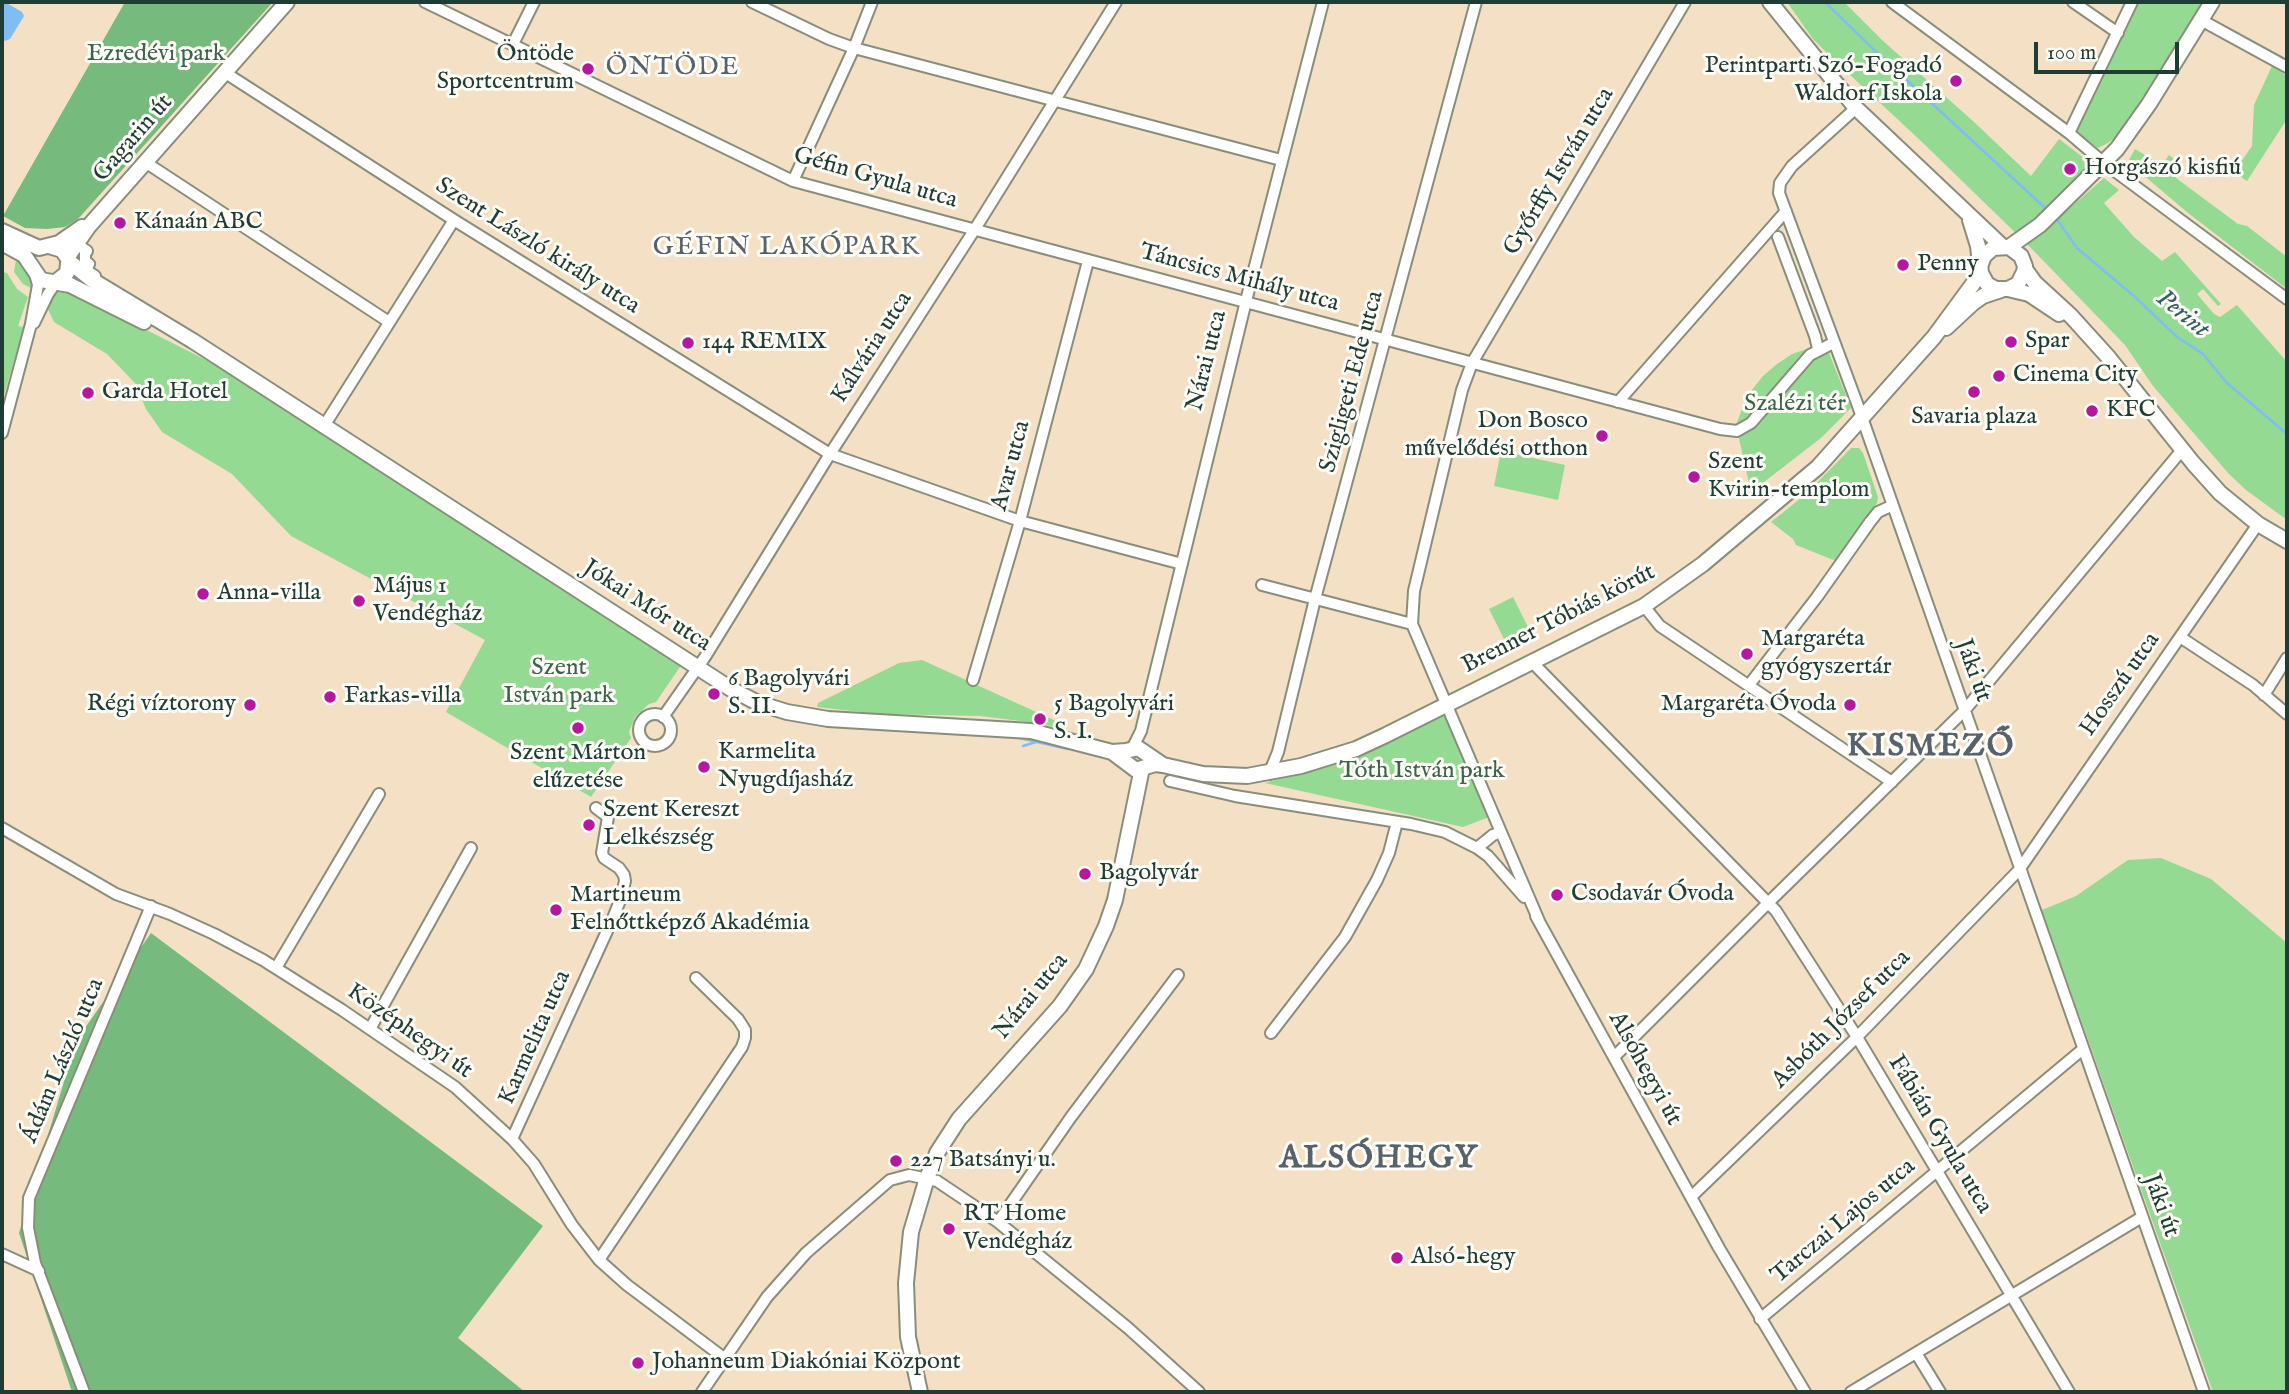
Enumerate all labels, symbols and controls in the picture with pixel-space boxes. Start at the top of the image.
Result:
scale bar [2037,28,2182,72]
text: 100 m [2047,40,2096,67]
park label: Ezredévi park [87,41,225,69]
place label: Öntöde Sportcentrum [437,41,574,97]
district label: ÖNTÖDE [607,53,739,85]
place label: Perintparti Szó-Fogadó Waldorf Iskola [1705,53,1942,109]
marker: Öntöde Sportcentrum [580,61,596,77]
marker: Perintparti Szó-Fogadó Waldorf Iskola [1948,73,1964,89]
street label: Győrffy István utca [1499,83,1621,261]
street label: Gagarin út [88,89,180,189]
street label: Géfin Gyula utca [790,142,960,216]
place label: Horgászó kisfiú [2084,155,2241,183]
marker: Horgászó kisfiú [2062,161,2078,177]
street label: Szent László király utca [430,172,644,322]
place label: Kánaán ABC [134,209,263,237]
marker: Kánaán ABC [112,215,128,231]
district label: GÉFIN LAKÓPARK [654,233,920,265]
street label: Táncsics Mihály utca [1136,239,1342,319]
place label: Penny [1917,251,1979,279]
marker: Penny [1895,257,1911,273]
water label: Perint [2149,284,2215,346]
street label: Kálvária utca [826,287,920,409]
street label: Szigligeti Ede utca [1315,288,1391,476]
street label: Nárai utca [1182,308,1234,414]
place label: Spar [2025,328,2069,356]
place label: 144 REMIX [702,329,827,357]
marker: Spar [2003,334,2019,350]
marker: 144 REMIX [680,335,696,351]
place label: Cinema City [2013,362,2138,390]
marker: Cinema City [1991,368,2007,384]
place label: Garda Hotel [102,379,228,407]
marker: Savaria plaza [1966,384,1982,400]
marker: Garda Hotel [80,385,96,401]
park label: Szalézi tér [1744,391,1846,419]
place label: KFC [2106,397,2156,425]
marker: KFC [2084,403,2100,419]
place label: Savaria plaza [1911,404,2037,432]
place label: Don Bosco művelődési otthon [1405,408,1588,464]
street label: Avar utca [986,418,1038,514]
marker: Don Bosco művelődési otthon [1594,428,1610,444]
place label: Szent Kvirin-templom [1708,449,1870,505]
marker: Szent Kvirin-templom [1686,469,1702,485]
street label: Jókai Mór utca [576,555,716,659]
street label: Brenner Tóbiás körút [1458,559,1660,681]
place label: Május 1 Vendégház [373,573,482,629]
place label: Anna-villa [217,580,321,608]
marker: Anna-villa [195,586,211,602]
marker: Május 1 Vendégház [351,593,367,609]
place label: Margaréta gyógyszertár [1761,626,1891,682]
street label: Hosszú utca [2075,628,2167,742]
street label: Jáki út [1947,636,1997,706]
marker: Margaréta gyógyszertár [1739,646,1755,662]
park label: Szent István park [504,655,614,711]
place label: 6 Bagolyvári S. II. [728,666,850,722]
place label: Farkas-villa [344,683,461,711]
marker: 6 Bagolyvári S. II. [706,686,722,702]
marker: Farkas-villa [322,689,338,705]
place label: Régi víztorony [87,691,236,719]
place label: 5 Bagolyvári S. I. [1054,691,1174,747]
place label: Margaréta Óvoda [1661,691,1836,719]
marker: Régi víztorony [242,697,258,713]
marker: Margaréta Óvoda [1842,697,1858,713]
marker: 5 Bagolyvári S. I. [1032,711,1048,727]
marker: Szent Márton elűzetése [570,720,586,736]
district label: KISMEZŐ [1848,729,2014,767]
place label: Karmelita Nyugdíjasház [718,739,853,795]
place label: Szent Márton elűzetése [510,740,646,796]
park label: Tóth István park [1339,758,1505,786]
marker: Karmelita Nyugdíjasház [696,759,712,775]
place label: Szent Kereszt Lelkészség [603,797,740,853]
marker: Szent Kereszt Lelkészség [581,817,597,833]
place label: Bagolyvár [1099,860,1199,888]
marker: Bagolyvár [1077,866,1093,882]
place label: Csodavár Óvoda [1571,881,1734,909]
place label: Martineum Felnőttképző Akadémia [570,882,809,938]
marker: Csodavár Óvoda [1549,887,1565,903]
marker: Martineum Felnőttképző Akadémia [548,902,564,918]
street label: Asbóth József utca [1767,945,1917,1095]
street label: Nárai utca [989,948,1075,1046]
street label: Karmelita utca [494,966,578,1110]
street label: Ádám László utca [16,974,112,1148]
street label: Középhegyi út [341,978,477,1086]
street label: Alsóhegyi út [1601,1007,1687,1131]
street label: Fábián Gyula utca [1880,1051,1998,1219]
district label: ALSÓHEGY [1280,1141,1478,1179]
place label: 227 Batsányi u. [910,1147,1056,1175]
marker: 227 Batsányi u. [888,1153,904,1169]
street label: Tarczai Lajos utca [1766,1153,1922,1291]
street label: Jáki út [2135,1171,2185,1241]
place label: RT Home Vendégház [963,1201,1072,1257]
marker: RT Home Vendégház [941,1221,957,1237]
place label: Alsó-hegy [1411,1244,1516,1272]
marker: Alsó-hegy [1389,1250,1405,1266]
place label: Johanneum Diakóniai Központ [652,1349,961,1377]
marker: Johanneum Diakóniai Központ [630,1355,646,1371]

